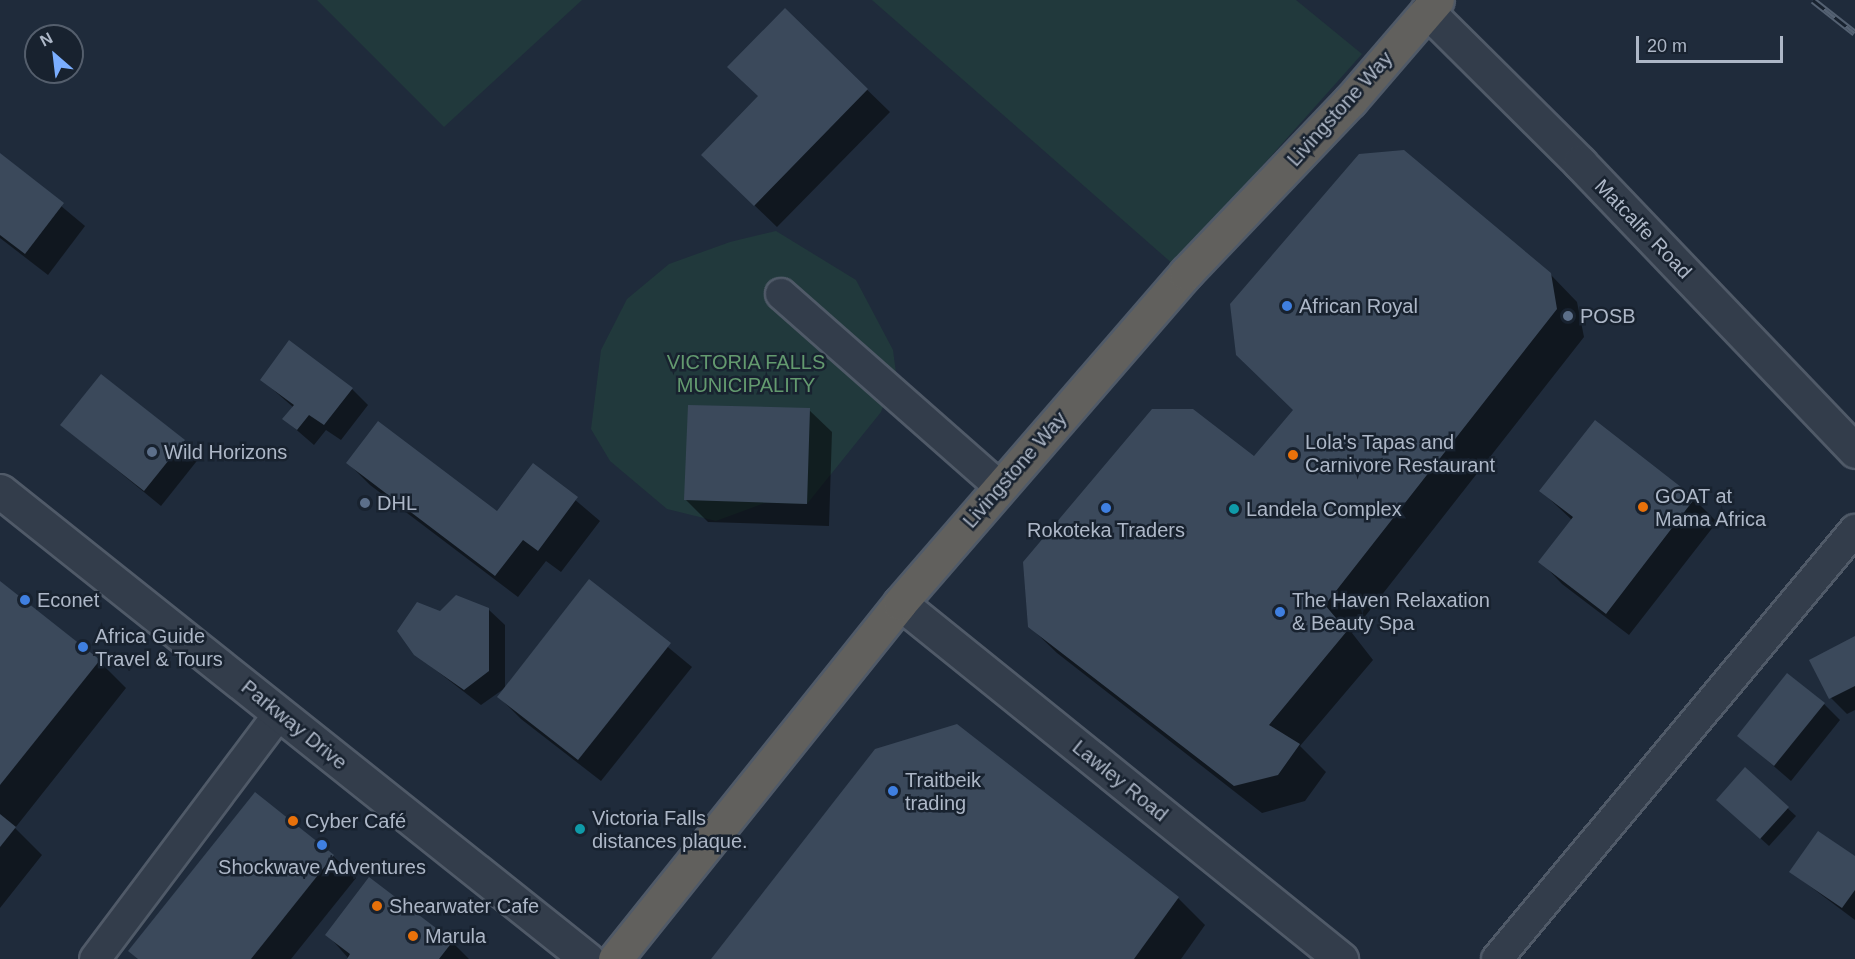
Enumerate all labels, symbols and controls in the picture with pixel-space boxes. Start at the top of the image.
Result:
north arrow [24,24,84,84]
scale bar [1639,24,1786,62]
text: N [37,29,55,50]
text: 20 m [1647,36,1687,56]
street label: Livingstone Way [1282,47,1398,171]
street label: Matcalfe Road [1590,174,1696,284]
place label: African Royal [1299,294,1418,318]
marker: African Royal [1280,299,1294,313]
place label: POSB [1580,304,1636,328]
marker: POSB [1561,309,1575,323]
park label: VICTORIA FALLS MUNICIPALITY [666,351,826,398]
street label: Livingstone Way [958,407,1072,533]
place label: Lola's Tapas and Carnivore Restaurant [1305,431,1495,478]
place label: Wild Horizons [164,440,287,464]
marker: Wild Horizons [145,445,159,459]
marker: Lola's Tapas and Carnivore Restaurant [1286,448,1300,462]
place label: GOAT at Mama Africa [1655,484,1767,531]
place label: DHL [377,491,417,515]
marker: DHL [358,496,372,510]
place label: Landela Complex [1246,497,1402,521]
marker: GOAT at Mama Africa [1636,500,1650,514]
marker: Rokoteka Traders [1099,501,1113,515]
marker: Landela Complex [1227,502,1241,516]
place label: Rokoteka Traders [1027,518,1185,542]
place label: Econet [37,588,99,612]
place label: The Haven Relaxation & Beauty Spa [1292,588,1490,635]
marker: Econet [18,593,32,607]
marker: The Haven Relaxation & Beauty Spa [1273,605,1287,619]
place label: Africa Guide Travel & Tours [95,624,223,671]
marker: Africa Guide Travel & Tours [76,640,90,654]
street label: Parkway Drive [236,675,352,775]
street label: Lawley Road [1068,735,1172,827]
place label: Traitbeik trading [905,768,981,815]
marker: Traitbeik trading [886,784,900,798]
place label: Victoria Falls distances plaque. [592,806,748,853]
place label: Cyber Café [305,809,406,833]
marker: Cyber Café [286,814,300,828]
marker: Victoria Falls distances plaque. [573,822,587,836]
marker: Shockwave Adventures [315,838,329,852]
place label: Shockwave Adventures [217,855,427,879]
place label: Shearwater Cafe [389,894,539,918]
marker: Shearwater Cafe [370,899,384,913]
place label: Marula [425,924,486,948]
marker: Marula [406,929,420,943]

